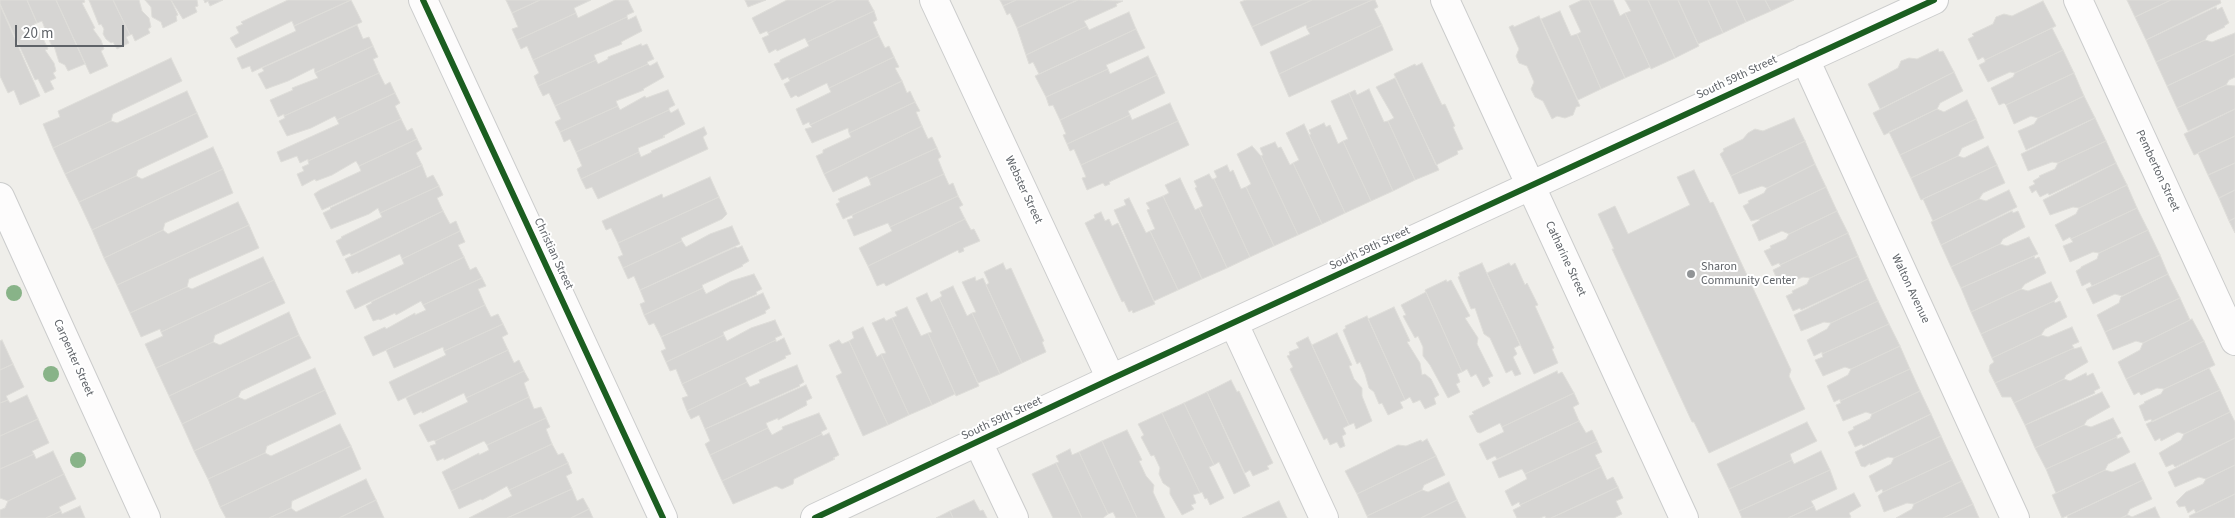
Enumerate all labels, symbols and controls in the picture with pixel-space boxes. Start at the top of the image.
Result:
scale bar [18,15,126,47]
text: 20 m [23,23,53,44]
street label: South 59th Street [1694,53,1780,103]
street label: Pemberton Street [2132,128,2182,214]
street label: Webster Street [1001,154,1045,226]
street label: Christian Street [530,216,576,292]
street label: Catharine Street [1541,219,1589,299]
street label: South 59th Street [1327,224,1413,274]
street label: Walton Avenue [1888,252,1932,326]
place label: Sharon Community Center [1701,260,1796,288]
marker: Sharon Community Center [1685,268,1697,280]
street label: Carpenter Street [50,317,96,399]
street label: South 59th Street [959,394,1045,444]

